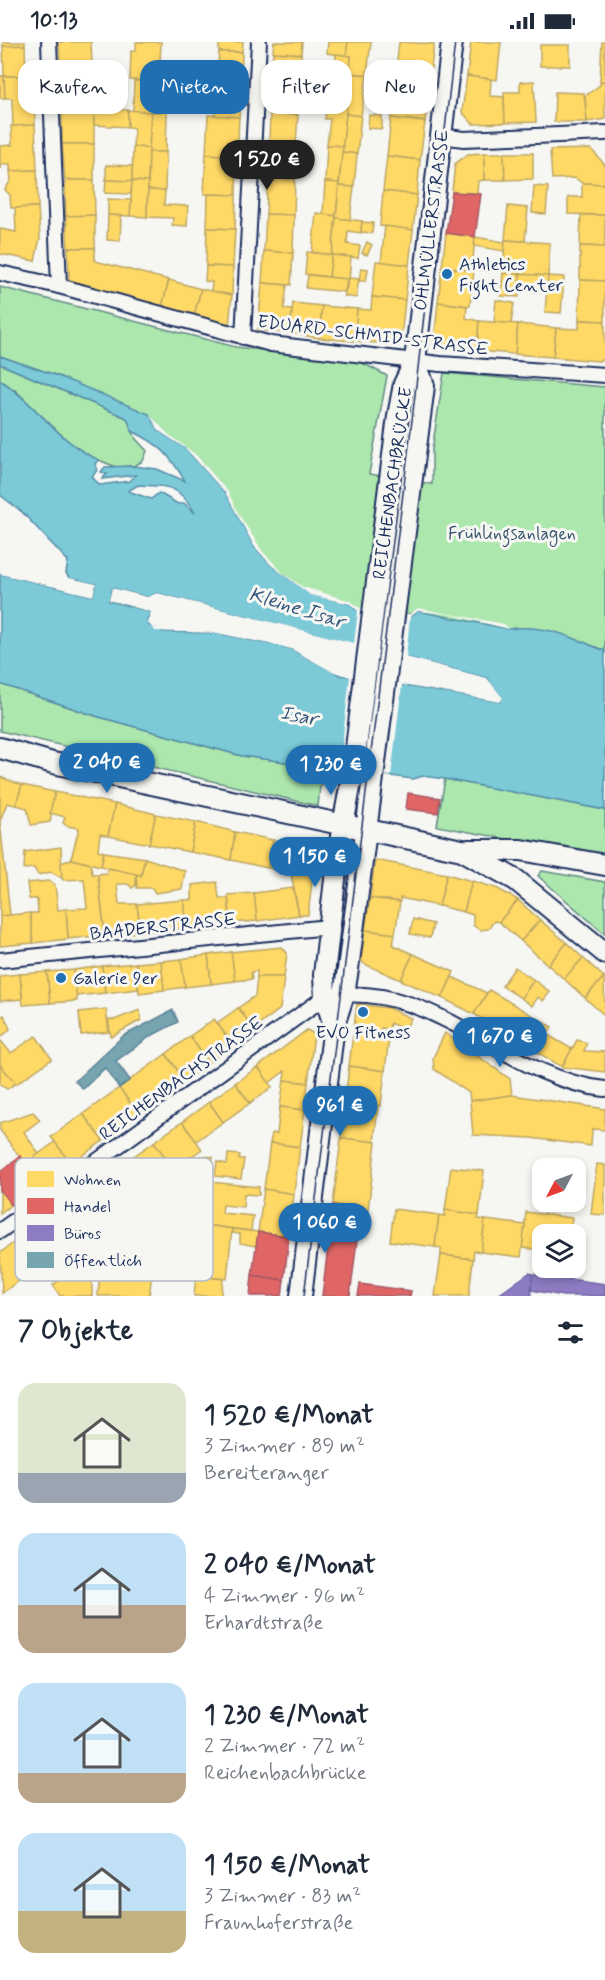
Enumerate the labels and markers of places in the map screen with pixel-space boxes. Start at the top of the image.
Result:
pin: 1 520 € [212,140,322,191]
place label: Athletics Fight Center [459,253,564,300]
marker: Athletics Fight Center [440,267,454,281]
pin: 2 040 € [52,743,162,794]
pin: 1 230 € [276,745,386,796]
pin: 1 150 € [260,837,370,888]
place label: Galerie 9er [73,967,158,991]
marker: Galerie 9er [54,971,68,985]
marker: EVO Fitness [356,1005,370,1019]
pin: 1 670 € [445,1017,555,1068]
place label: EVO Fitness [316,1021,410,1045]
pin: 961 € [298,1086,382,1137]
pin: 1 060 € [270,1203,380,1254]

